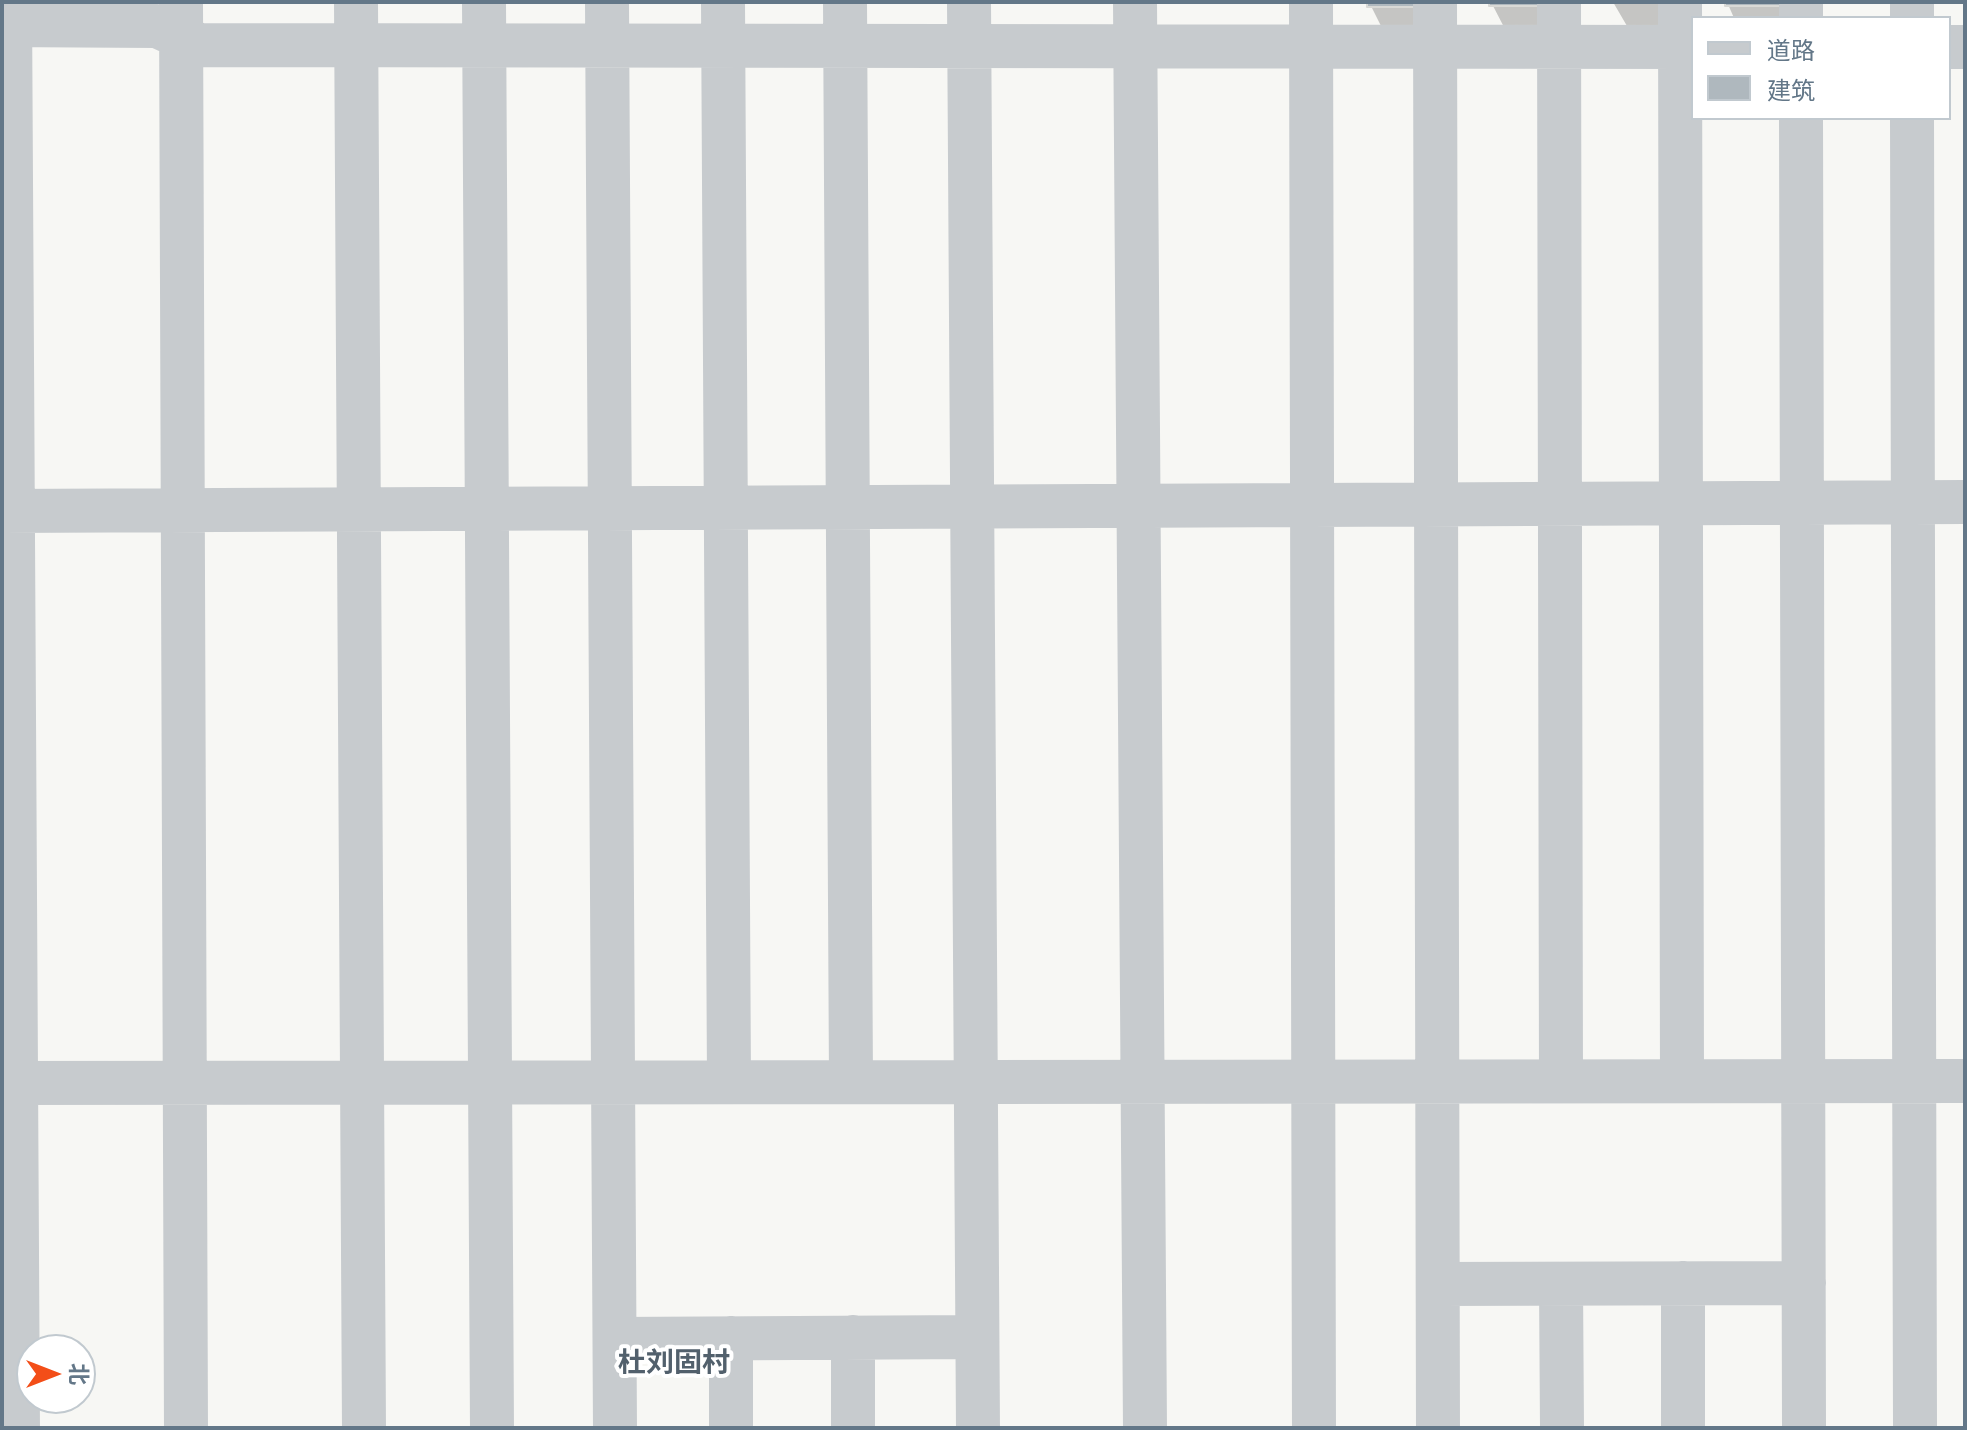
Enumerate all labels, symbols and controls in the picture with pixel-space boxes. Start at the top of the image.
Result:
legend [1691,16,1951,120]
text: 道路 [1767,36,1815,65]
text: 建筑 [1767,76,1815,105]
north arrow [16,1334,96,1414]
district label: 杜刘固村 [618,1347,730,1381]
text: 北 [65,1363,92,1385]

